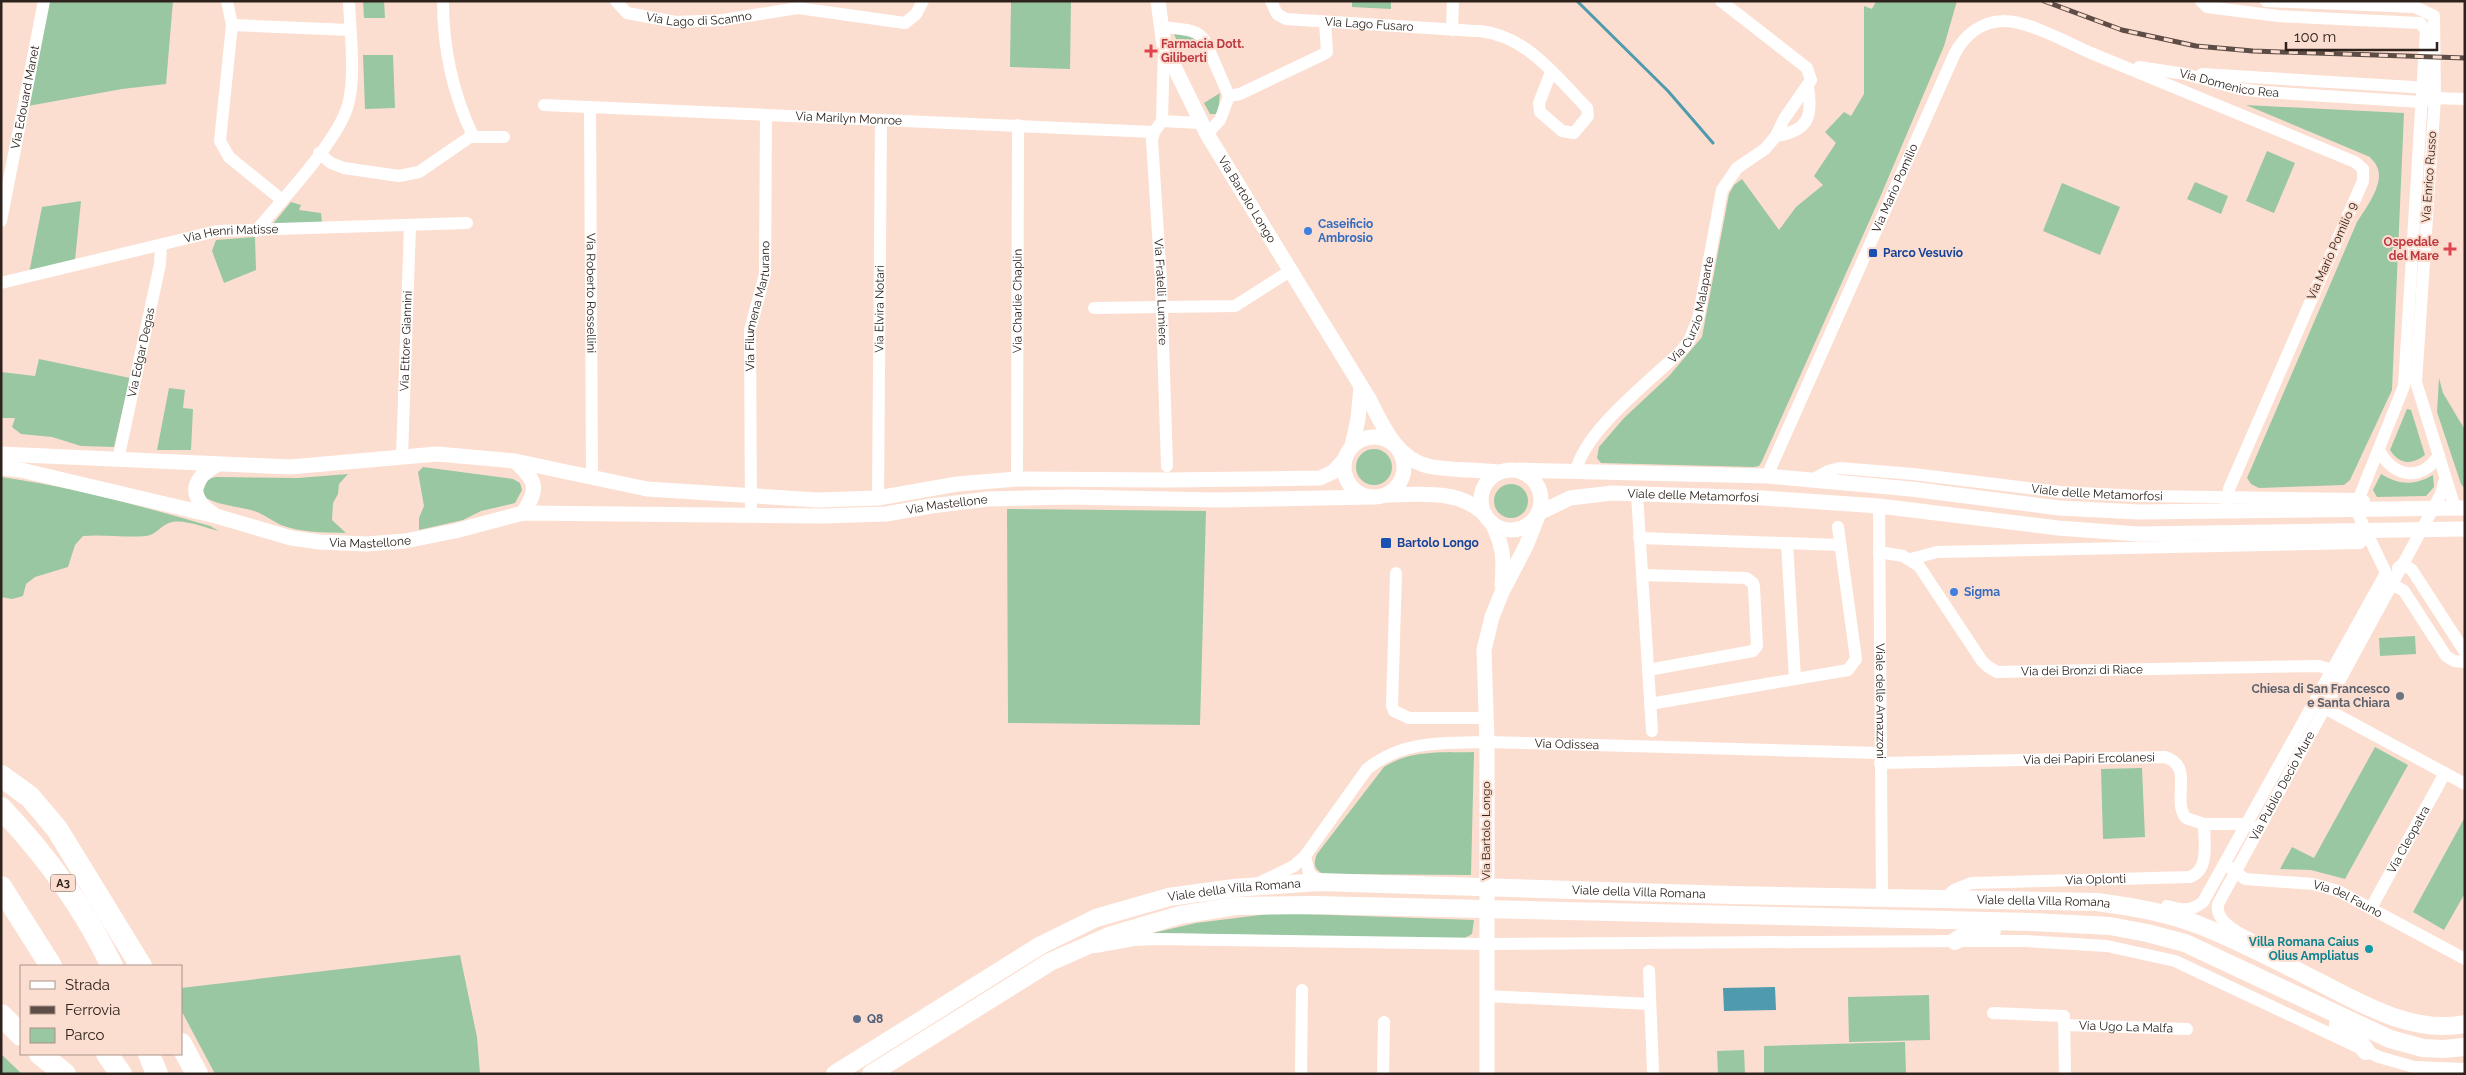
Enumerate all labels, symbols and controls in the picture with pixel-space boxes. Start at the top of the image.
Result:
street label: Via Lago di Scanno [645,9,753,29]
street label: Via Lago Fusaro [1324,14,1414,34]
scale bar [2286,20,2437,52]
text: 100 m [2294,28,2336,46]
place label: Farmacia Dott. Giliberti [1161,37,1245,65]
street label: Via Edouard Manet [8,44,42,150]
marker: Farmacia Dott. Giliberti [1145,45,1157,57]
street label: Via Domenico Rea [2179,66,2280,100]
street label: Via Marilyn Monroe [795,109,902,128]
street label: Via Enrico Russo [2419,131,2439,223]
street label: Via Mario Pomilio [1869,142,1921,235]
street label: Via Bartolo Longo [1215,153,1279,245]
street label: Via Mario Pomilio 9 [2304,200,2360,302]
place label: Caseificio Ambrosio [1318,217,1373,245]
street label: Via Henri Matisse [182,222,279,246]
marker: Caseificio Ambrosio [1302,225,1314,237]
street label: Via Roberto Rossellini [584,233,598,353]
place label: Ospedale del Mare [2384,235,2439,263]
street label: Via Fratelli Lumiere [1151,238,1170,345]
street label: Via Filumena Marturano [743,241,772,371]
marker: Ospedale del Mare [2443,242,2457,256]
place label: Parco Vesuvio [1883,246,1963,260]
marker: Parco Vesuvio [1867,247,1879,259]
street label: Via Charlie Chaplin [1010,249,1025,353]
street label: Via Curzio Malaparte [1666,255,1716,366]
street label: Via Elvira Notari [872,265,887,353]
street label: Via Ettore Giannini [397,290,415,392]
street label: Via Edgar Degas [125,306,158,399]
street label: Viale delle Metamorfosi [2030,482,2163,503]
street label: Viale delle Metamorfosi [1627,487,1759,505]
street label: Via Mastellone [905,492,988,517]
street label: Via Mastellone [329,533,412,551]
marker: Bartolo Longo [1379,536,1393,550]
place label: Bartolo Longo [1397,536,1479,550]
place label: Sigma [1964,585,2000,599]
marker: Sigma [1948,586,1960,598]
street label: Viale delle Amazzoni [1873,643,1888,759]
street label: Via dei Bronzi di Riace [2021,662,2143,679]
place label: Chiesa di San Francesco e Santa Chiara [2251,682,2390,710]
marker: Chiesa di San Francesco e Santa Chiara [2394,690,2406,702]
street label: Via Publio Decio Mure [2247,729,2318,843]
street label: Via Odissea [1534,736,1599,752]
street label: Via dei Papiri Ercolanesi [2023,750,2155,767]
street label: Via Bartolo Longo [1479,781,1493,881]
street label: Via Cleopatra [2384,803,2433,876]
street label: Via Oplonti [2065,872,2126,887]
road number: A3 [50,874,76,891]
street label: Viale della Villa Romana [1167,876,1301,904]
street label: Via del Fauno [2311,877,2385,920]
street label: Viale della Villa Romana [1572,883,1706,901]
street label: Viale della Villa Romana [1977,893,2111,911]
place label: Villa Romana Caius Olius Ampliatus [2249,935,2359,963]
marker: Villa Romana Caius Olius Ampliatus [2363,943,2375,955]
legend [20,965,182,1055]
text: Strada [65,976,110,994]
text: Ferrovia [65,1001,121,1019]
place label: Q8 [867,1012,883,1026]
marker: Q8 [851,1013,863,1025]
street label: Via Ugo La Malfa [2079,1018,2173,1036]
text: Parco [65,1026,105,1044]

